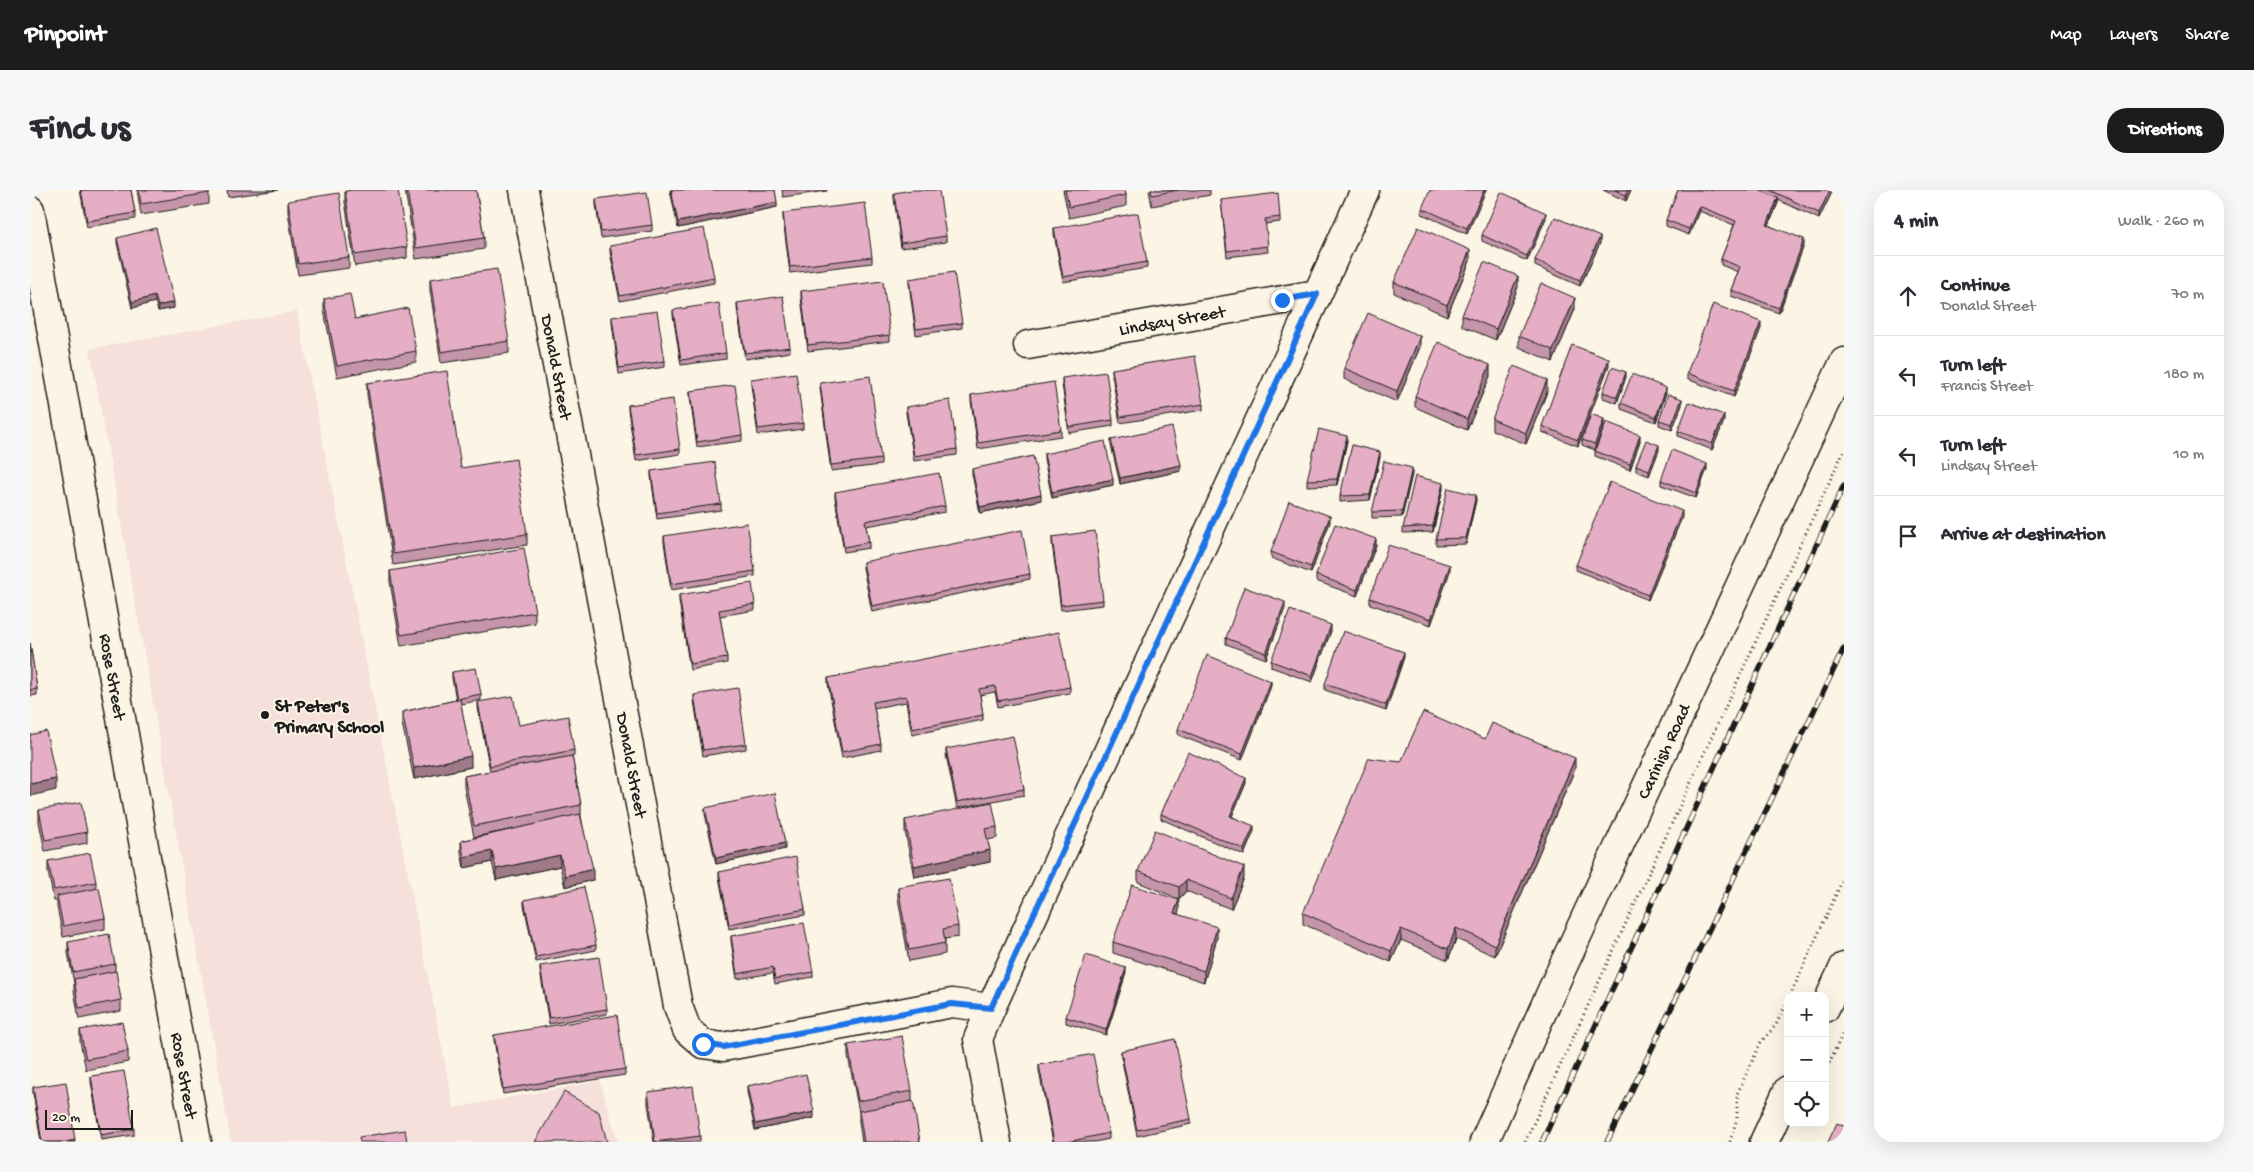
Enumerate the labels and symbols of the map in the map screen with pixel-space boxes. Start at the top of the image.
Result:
route end [1271,289,1294,312]
street label: Lindsay Street [1117,302,1229,342]
street label: Donald Street [535,312,575,423]
street label: Rose Street [93,632,129,723]
place label: St Peter's Primary School [274,697,384,739]
street label: Carinish Road [1634,700,1697,803]
marker: St Peter's Primary School [259,709,271,721]
street label: Donald Street [610,710,651,821]
street label: Rose Street [165,1031,201,1122]
route start [692,1033,715,1056]
scale bar [45,1107,132,1130]

